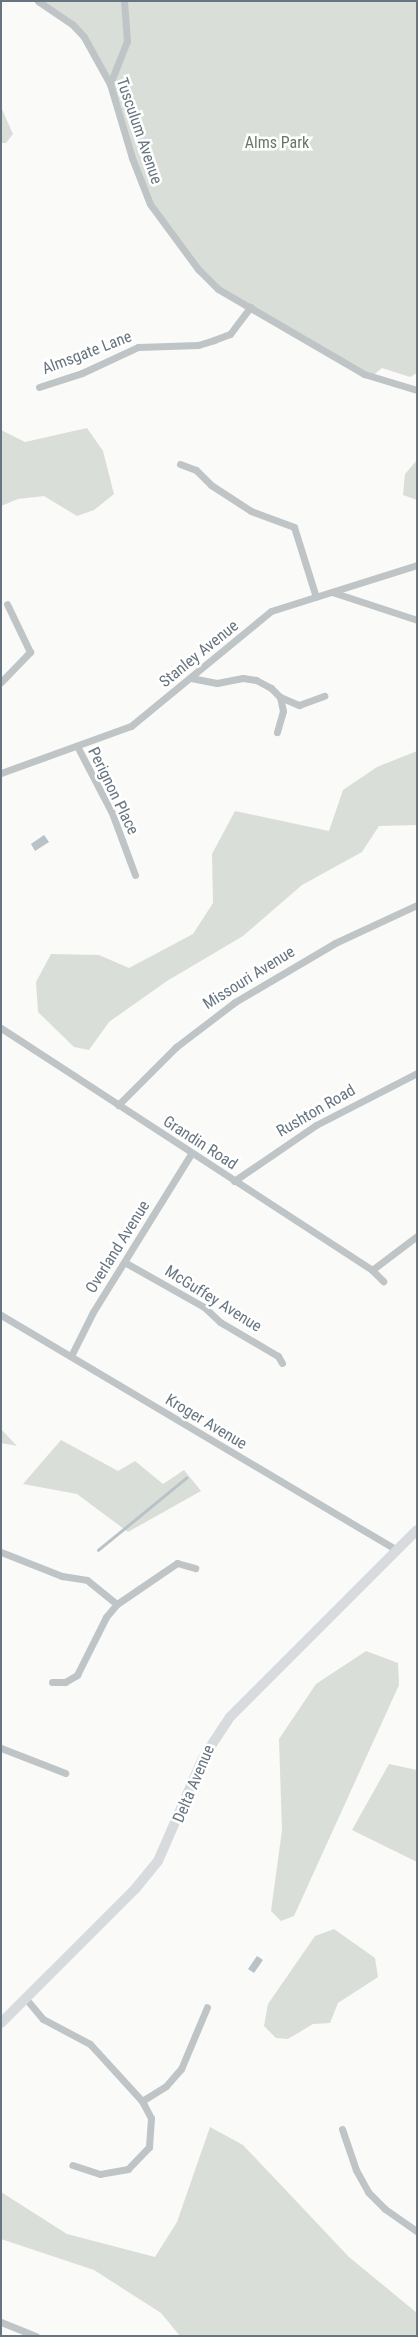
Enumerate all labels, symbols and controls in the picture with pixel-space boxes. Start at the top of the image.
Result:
street label: Tusculum Avenue [112,75,166,187]
park label: Alms Park [245,133,309,153]
street label: Almsgate Lane [40,327,134,379]
street label: Stanley Avenue [156,616,242,692]
street label: Perignon Place [84,744,142,838]
street label: Missouri Avenue [200,942,298,1014]
street label: Rushton Road [273,1081,359,1141]
street label: Grandin Road [159,1112,241,1174]
street label: Overland Avenue [82,1197,154,1297]
street label: McGuffey Avenue [161,1262,265,1336]
street label: Kroger Avenue [162,1390,250,1454]
street label: Delta Avenue [169,1742,219,1826]

